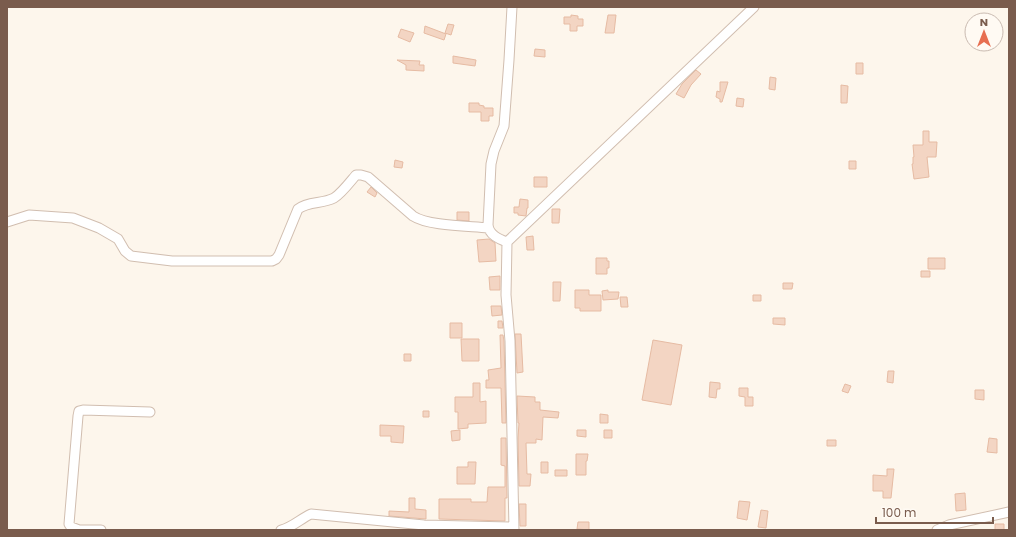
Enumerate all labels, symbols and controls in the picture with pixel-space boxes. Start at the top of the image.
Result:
north arrow [964,12,1004,52]
text: N [980,14,988,30]
scale bar [876,499,993,525]
text: 100 m [882,504,916,521]

